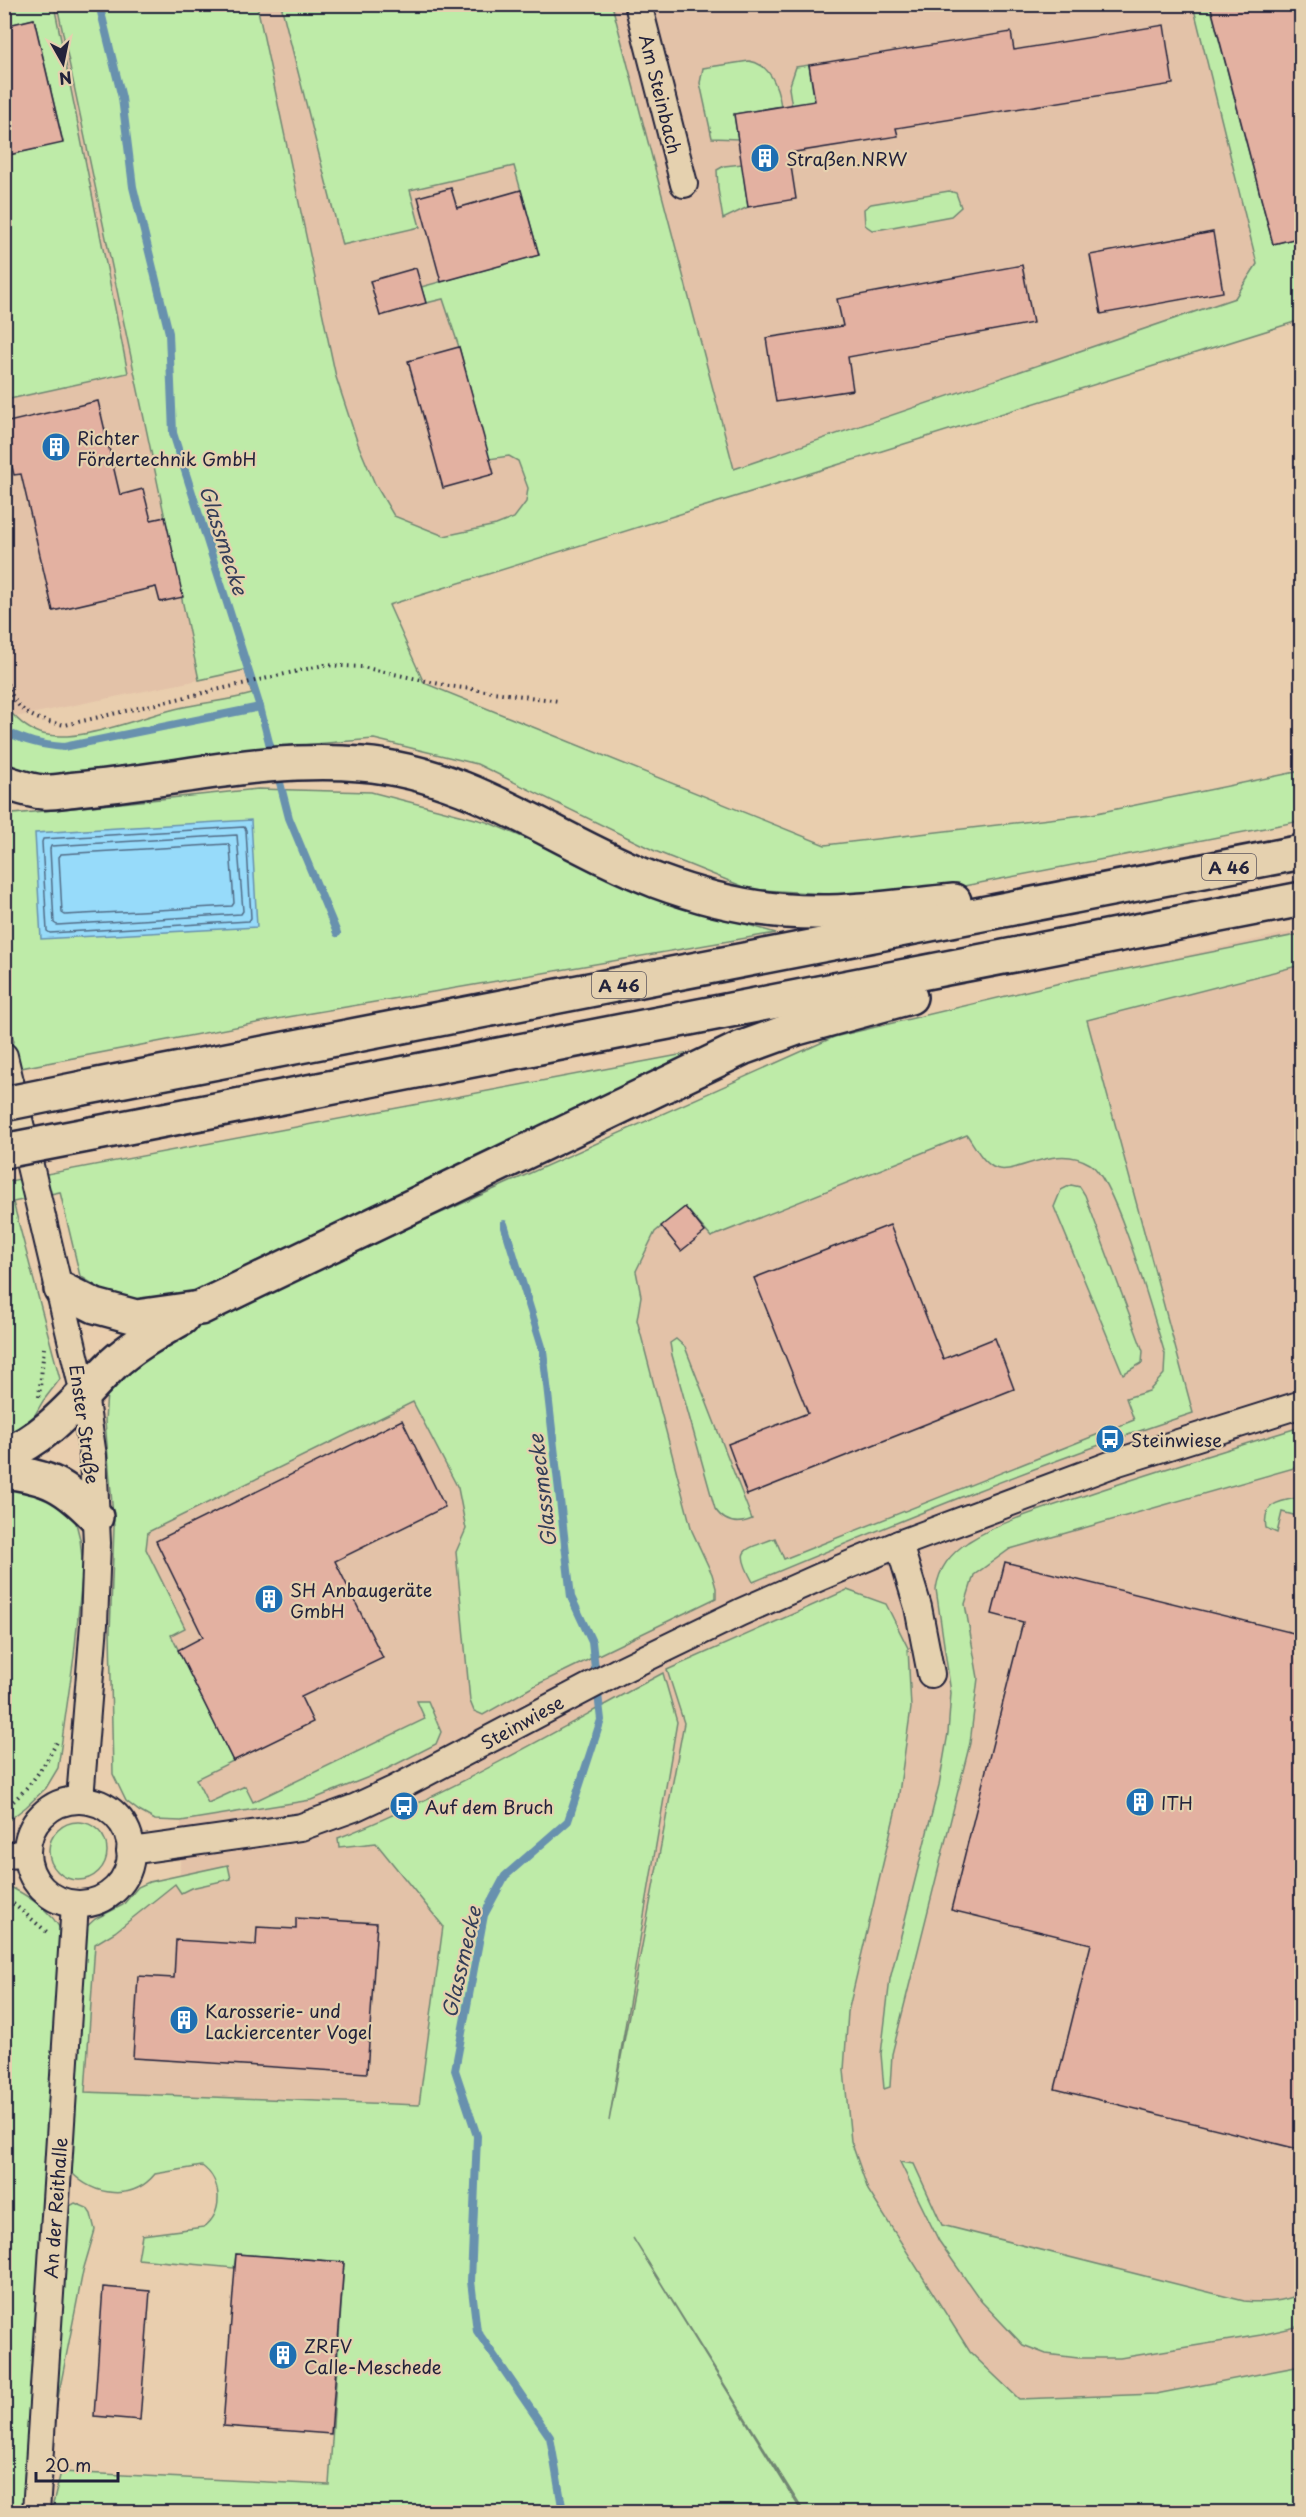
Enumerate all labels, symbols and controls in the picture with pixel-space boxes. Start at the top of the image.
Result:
street label: Am Steinbach [633,32,689,156]
north arrow [33,33,93,93]
text: N [57,66,74,92]
building icon: Straßen.NRW [749,142,781,174]
place label: Straßen.NRW [786,145,907,172]
place label: Richter Fördertechnik GmbH [77,424,257,472]
building icon: Richter Fördertechnik GmbH [40,431,72,463]
water label: Glassmecke [192,481,256,600]
road number: A 46 [1202,854,1256,880]
road number: A 46 [592,972,646,998]
street label: Enster Straße [63,1362,107,1486]
bus stop icon: Steinwiese [1094,1423,1126,1455]
place label: Steinwiese [1131,1426,1222,1453]
water label: Glassmecke [520,1432,564,1549]
place label: SH Anbaugeräte GmbH [290,1576,432,1624]
building icon: SH Anbaugeräte GmbH [253,1583,285,1615]
street label: Steinwiese [476,1688,568,1756]
building icon: ITH [1124,1786,1156,1818]
place label: ITH [1161,1789,1193,1816]
bus stop icon: Auf dem Bruch [388,1790,420,1822]
place label: Auf dem Bruch [425,1793,553,1820]
water label: Glassmecke [434,1902,489,2021]
place label: Karosserie- und Lackiercenter Vogel [205,1997,372,2045]
building icon: Karosserie- und Lackiercenter Vogel [168,2004,200,2036]
street label: An der Reithalle [37,2136,73,2279]
place label: ZRFV Calle-Meschede [304,2332,442,2380]
building icon: ZRFV Calle-Meschede [267,2339,299,2371]
scale bar [36,2445,118,2483]
text: 20 m [45,2451,91,2478]

